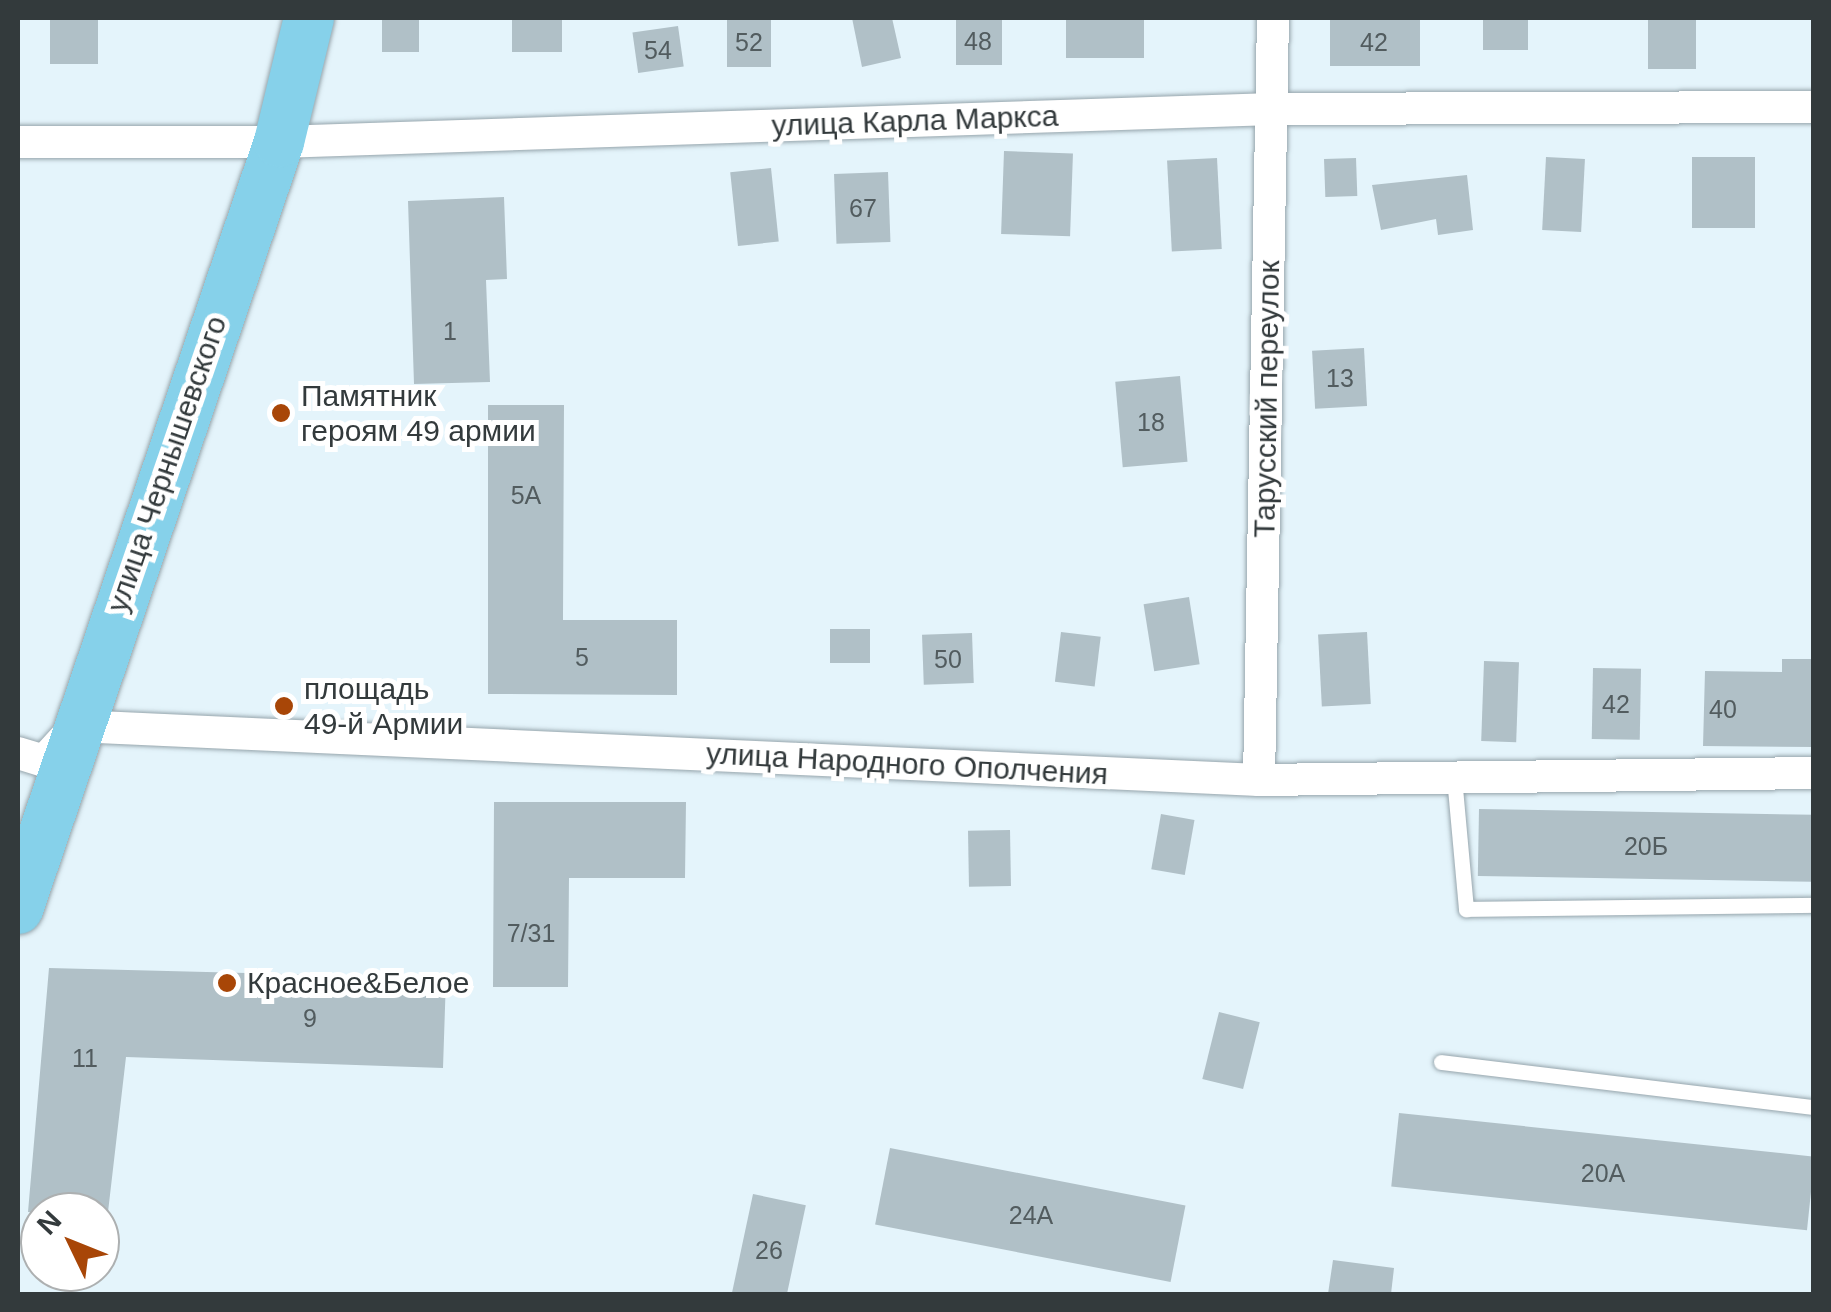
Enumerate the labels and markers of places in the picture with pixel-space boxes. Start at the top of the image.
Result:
place label: Памятник героям 49 армии [301,378,536,448]
marker: Памятник героям 49 армии [270,402,292,424]
place label: площадь 49-й Армии [304,671,463,742]
marker: площадь 49-й Армии [273,695,295,717]
place label: Красное&Белое [247,965,469,1001]
marker: Красное&Белое [216,972,238,994]

